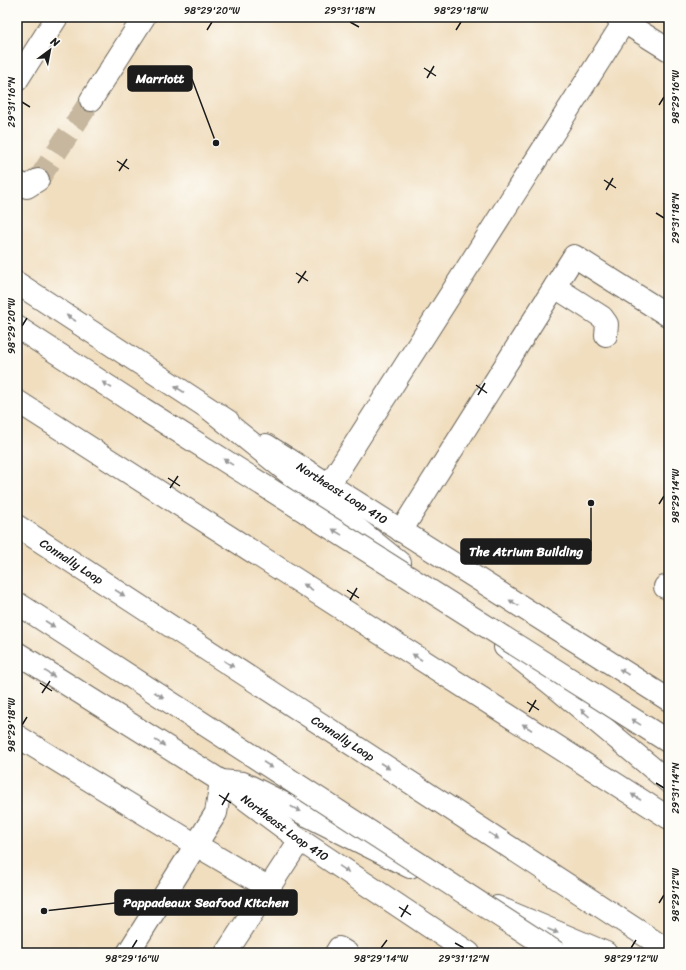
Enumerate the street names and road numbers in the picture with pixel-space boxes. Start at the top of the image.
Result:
street label: Northeast Loop 410 [292,456,392,531]
street label: Connally Loop [35,532,108,591]
street label: Connally Loop [306,709,380,768]
street label: Northeast Loop 410 [236,788,334,868]

